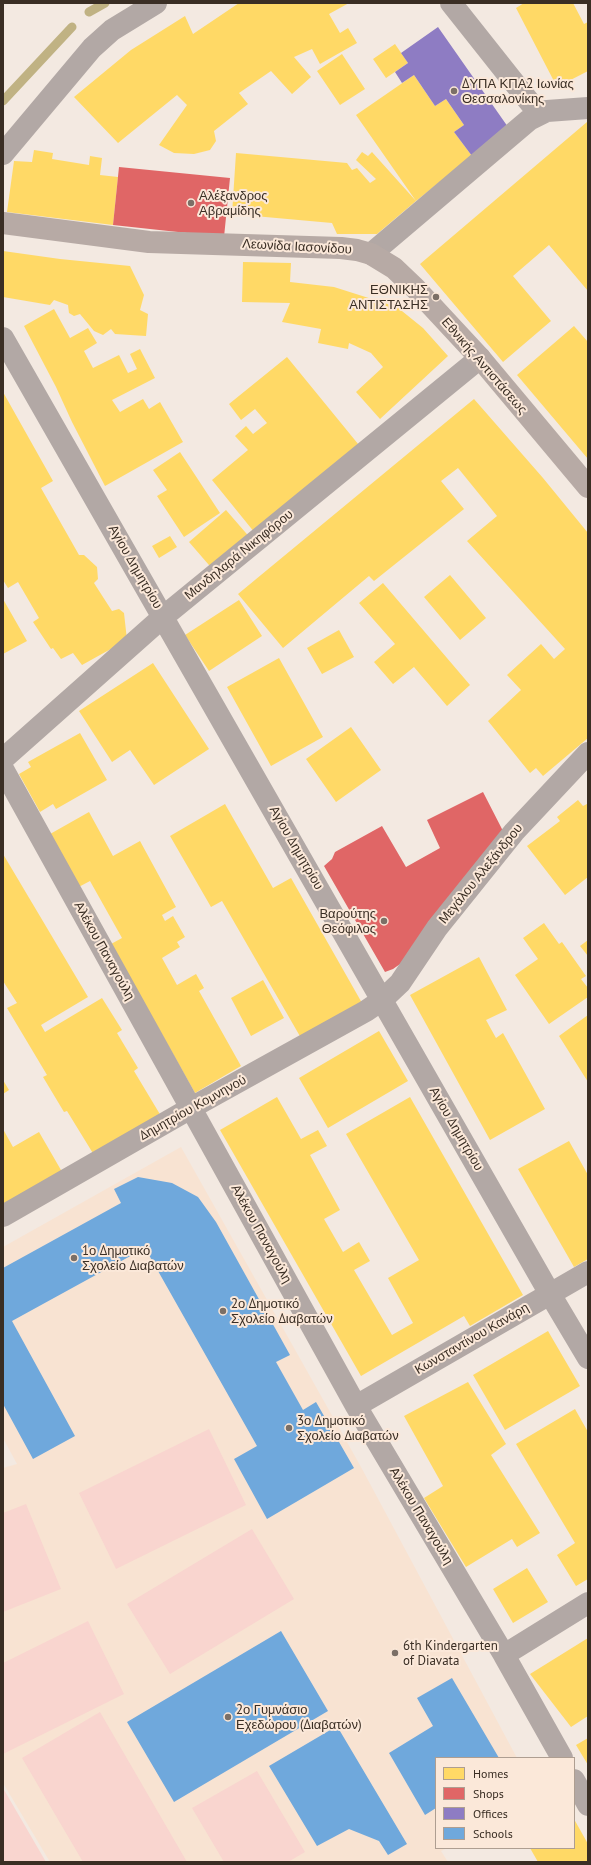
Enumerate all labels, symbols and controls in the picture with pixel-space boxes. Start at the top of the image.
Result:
place label: ΔΥΠΑ ΚΠΑ2 Ιωνίας Θεσσαλονίκης [462,76,574,107]
marker: ΔΥΠΑ ΚΠΑ2 Ιωνίας Θεσσαλονίκης [449,86,459,96]
place label: Αλέξανδρος Αβραμίδης [199,188,268,219]
marker: Αλέξανδρος Αβραμίδης [186,198,196,208]
street label: Λεωνίδα Ιασονίδου [242,236,352,258]
place label: ΕΘΝΙΚΗΣ ΑΝΤΙΣΤΑΣΗΣ [349,282,428,313]
marker: ΕΘΝΙΚΗΣ ΑΝΤΙΣΤΑΣΗΣ [431,292,441,302]
street label: Εθνικής Αντιστάσεως [438,315,530,417]
street label: Μανδηλαρά Νικηφόρου [182,506,296,604]
street label: Αγίου Δημητρίου [105,522,165,612]
street label: Αγίου Δημητρίου [266,803,326,893]
street label: Μεγάλου Αλεξάνδρου [436,821,526,927]
street label: Αλέκου Παναγούλη [70,899,138,1003]
place label: Βαρούτης Θεόφιλος [319,906,376,937]
marker: Βαρούτης Θεόφιλος [379,916,389,926]
street label: Δημητρίου Κομνηνού [137,1072,249,1144]
street label: Αγίου Δημητρίου [426,1084,486,1174]
street label: Αλέκου Παναγούλη [227,1182,295,1286]
place label: 1ο Δημοτικό Σχολείο Διαβατών [82,1243,184,1274]
marker: 1ο Δημοτικό Σχολείο Διαβατών [69,1253,79,1263]
place label: 2ο Δημοτικό Σχολείο Διαβατών [231,1296,333,1327]
street label: Κωνσταντίνου Κανάρη [412,1300,532,1378]
marker: 2ο Δημοτικό Σχολείο Διαβατών [218,1306,228,1316]
place label: 3ο Δημοτικό Σχολείο Διαβατών [297,1413,399,1444]
marker: 3ο Δημοτικό Σχολείο Διαβατών [284,1423,294,1433]
street label: Αλέκου Παναγούλη [386,1465,456,1567]
place label: 6th Kindergarten of Diavata [403,1638,498,1669]
marker: 6th Kindergarten of Diavata [390,1648,400,1658]
place label: 2ο Γυμνάσιο Εχεδώρου (Διαβατών) [236,1702,362,1733]
marker: 2ο Γυμνάσιο Εχεδώρου (Διαβατών) [223,1712,233,1722]
legend [435,1757,575,1849]
text: Homes [473,1766,508,1781]
text: Shops [473,1786,504,1801]
text: Offices [473,1806,508,1821]
text: Schools [473,1826,513,1841]

